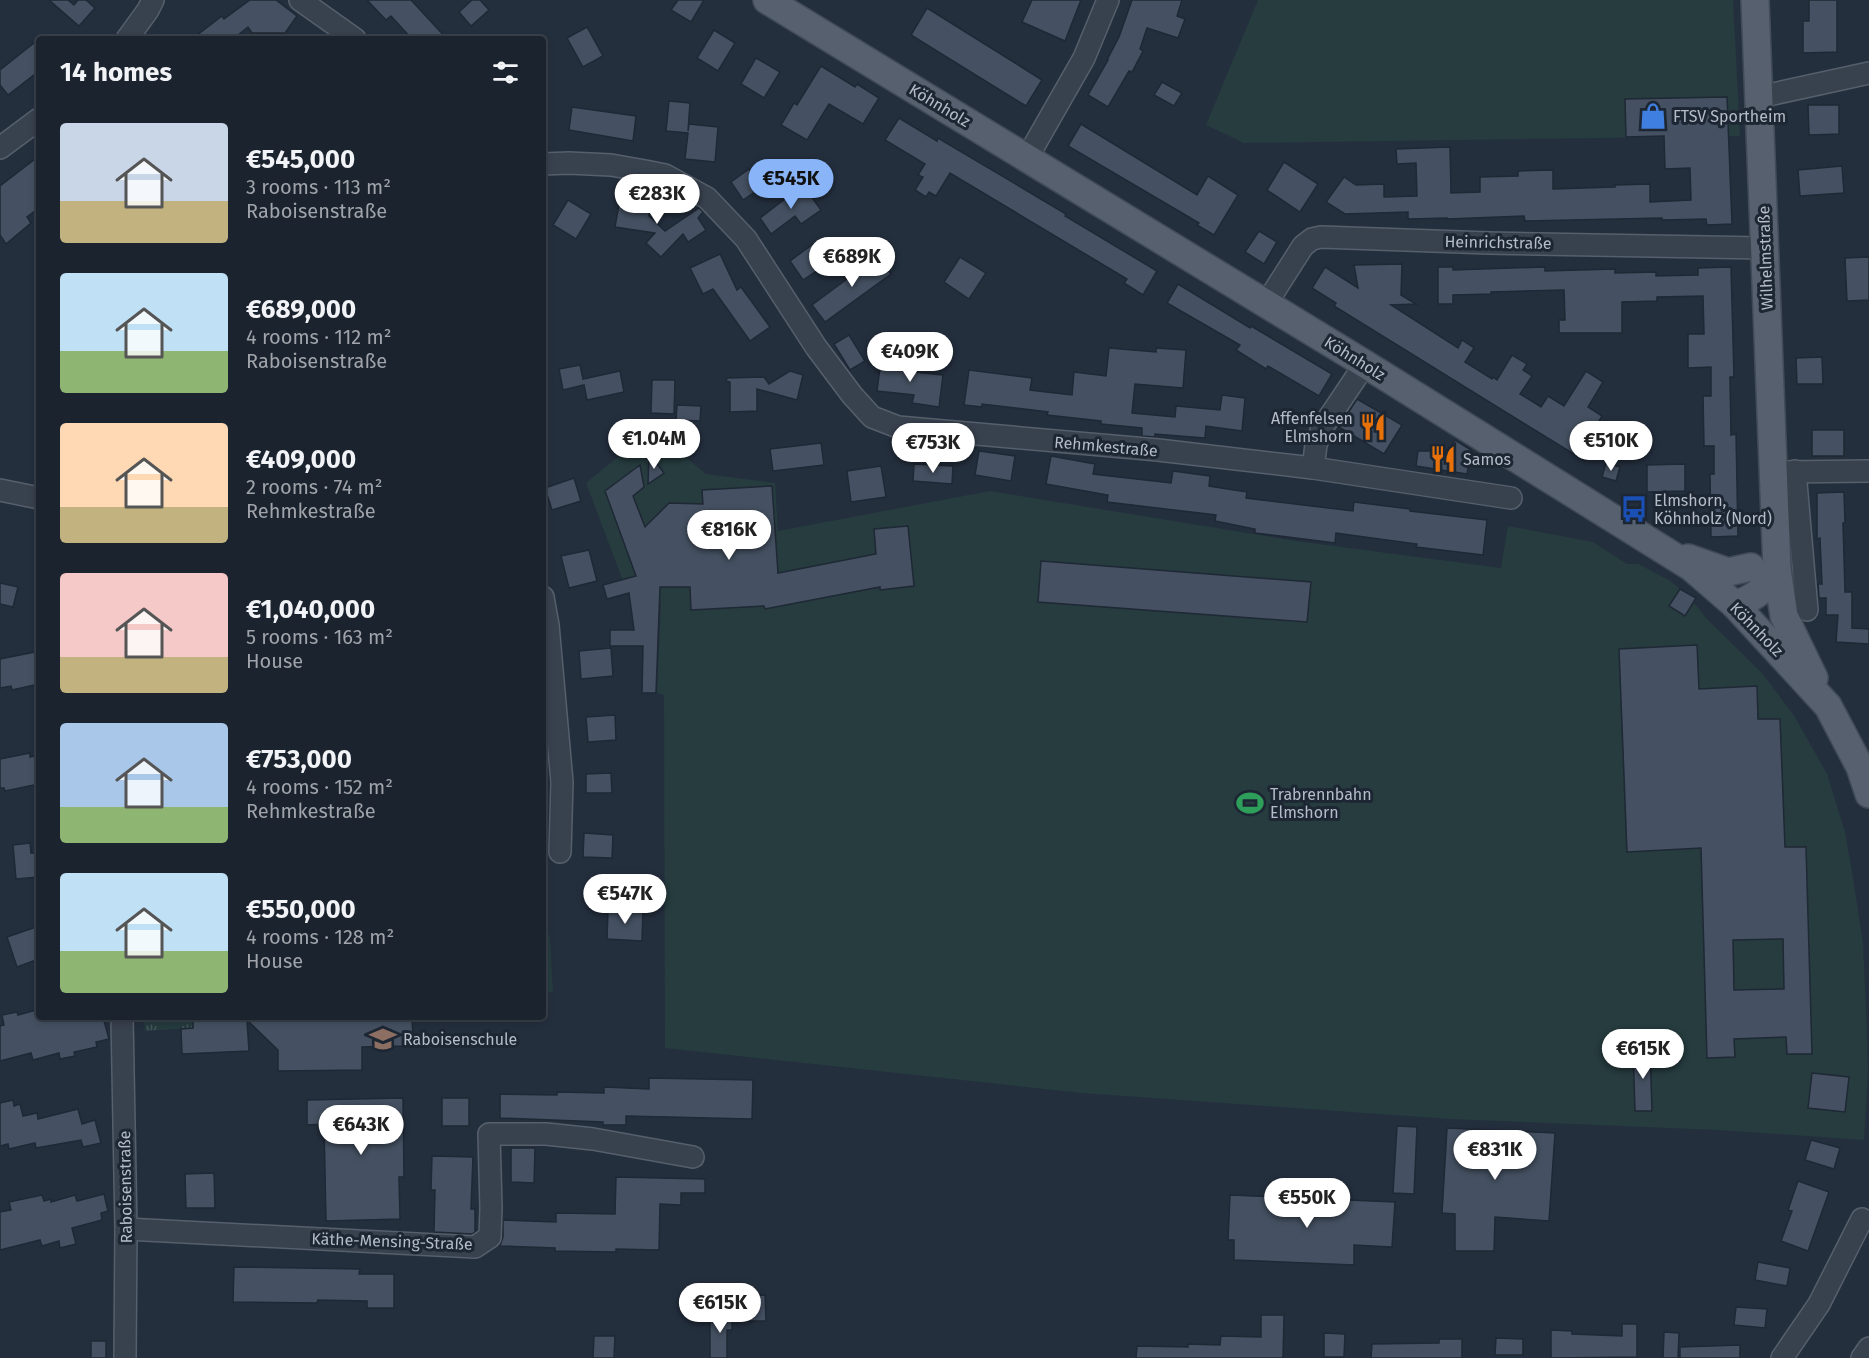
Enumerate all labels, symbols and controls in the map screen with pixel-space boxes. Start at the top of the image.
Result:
icon: filters [489,56,522,89]
text: 14 homes [60,57,172,88]
street label: Köhnholz [906,80,974,131]
shop icon: FTSV Sportheim [1638,101,1668,131]
place label: FTSV Sportheim [1673,107,1786,126]
text: €545,000 [246,144,355,175]
icon: home [108,147,180,219]
pin: €545K [749,159,833,210]
text: €545K [762,166,820,190]
pin: €283K [615,174,699,225]
text: 3 rooms · 113 m² [246,175,391,199]
text: €283K [629,181,685,205]
text: Raboisenstraße [246,199,387,223]
street label: Wilhelmstraße [1754,205,1777,311]
street label: Heinrichstraße [1444,232,1552,253]
pin: €689K [810,237,894,288]
text: €689K [823,244,881,268]
text: €689,000 [246,294,356,325]
icon: home [108,297,180,369]
text: 4 rooms · 112 m² [246,325,392,349]
pin: €409K [868,332,952,383]
street label: Köhnholz [1321,332,1389,384]
text: €409K [881,339,939,363]
text: Raboisenstraße [246,349,387,373]
place label: Affenfelsen Elmshorn [1271,409,1353,446]
restaurant icon: Affenfelsen Elmshorn [1358,412,1388,442]
pin: €1.04M [605,419,703,470]
pin: €510K [1569,421,1653,472]
pin: €753K [891,423,975,474]
text: €1.04M [622,426,686,450]
text: €510K [1583,428,1639,452]
text: €753K [906,430,960,454]
street label: Rehmkestraße [1053,433,1158,460]
text: €409,000 [246,444,356,475]
restaurant icon: Samos [1428,444,1458,474]
icon: home [108,447,180,519]
place label: Samos [1463,450,1511,469]
text: 2 rooms · 74 m² [246,475,383,499]
place label: Elmshorn, Köhnholz (Nord) [1654,491,1772,528]
bus stop icon: Elmshorn, Köhnholz (Nord) [1619,494,1649,524]
text: Rehmkestraße [246,499,376,523]
pin: €816K [687,510,771,561]
text: €816K [701,517,757,541]
text: €1,040,000 [246,594,375,625]
icon: home [108,597,180,669]
street label: Köhnholz [1726,598,1787,660]
text: 5 rooms · 163 m² [246,625,393,649]
text: House [246,649,303,673]
text: €753,000 [246,744,352,775]
icon: home [108,747,180,819]
text: 4 rooms · 152 m² [246,775,393,799]
place label: Trabrennbahn Elmshorn [1270,785,1372,822]
sports icon: Trabrennbahn Elmshorn [1235,788,1265,818]
text: Rehmkestraße [246,799,376,823]
pin: €547K [583,874,667,925]
text: €547K [597,881,653,905]
text: €550,000 [246,894,356,925]
icon: home [108,897,180,969]
text: 4 rooms · 128 m² [246,925,394,949]
text: House [246,949,303,973]
school or university icon: Raboisenschule [368,1024,398,1054]
pin: €615K [1601,1029,1685,1080]
place label: Raboisenschule [403,1030,517,1049]
text: €615K [1616,1036,1670,1060]
pin: €643K [319,1105,403,1156]
text: €643K [333,1112,389,1136]
street label: Raboisenstraße [115,1130,136,1244]
pin: €831K [1453,1130,1537,1181]
text: €831K [1467,1137,1523,1161]
pin: €550K [1265,1178,1349,1229]
text: €550K [1278,1185,1336,1209]
street label: Käthe-Mensing-Straße [311,1229,473,1254]
pin: €615K [678,1283,762,1334]
text: €615K [693,1290,747,1314]

